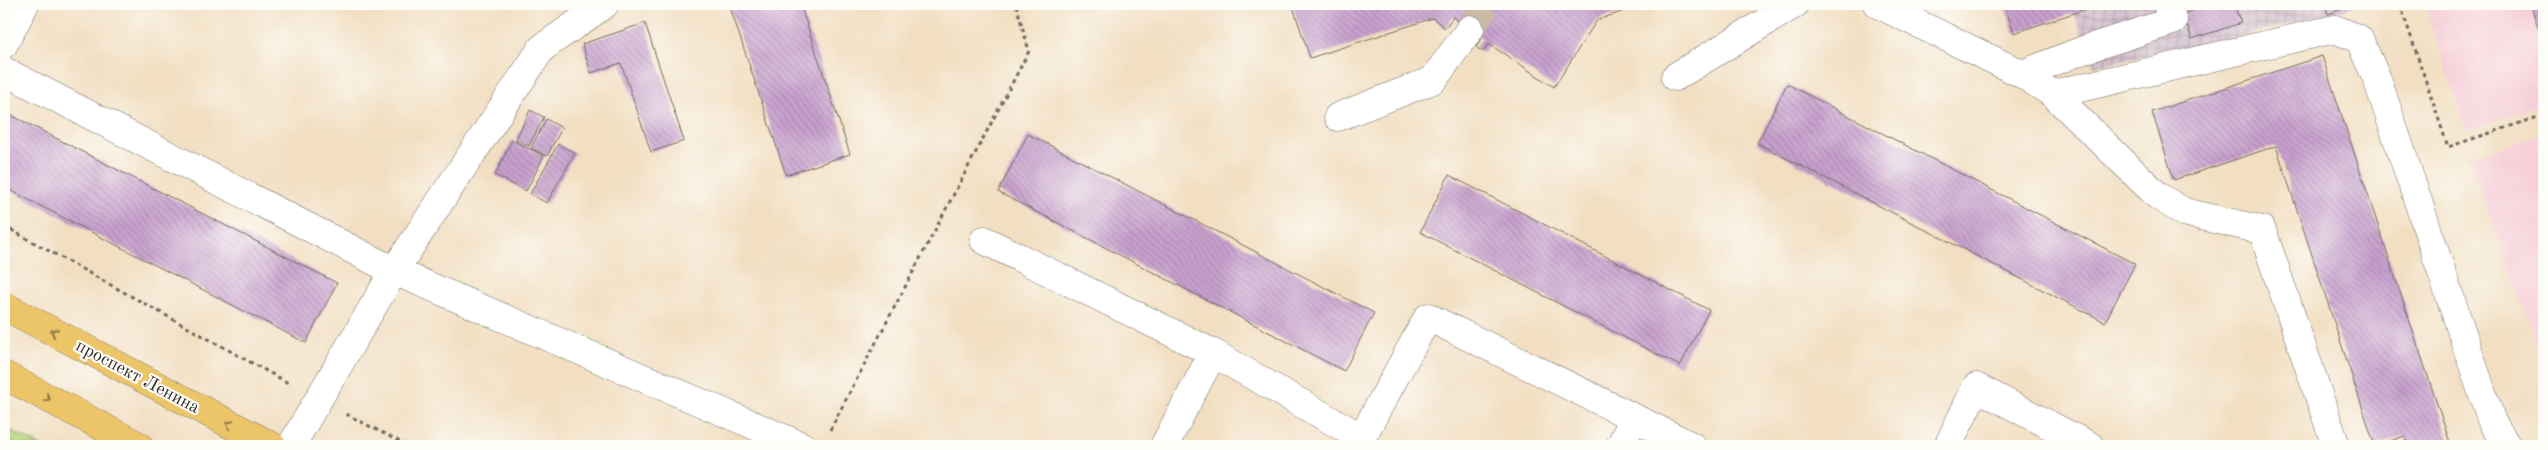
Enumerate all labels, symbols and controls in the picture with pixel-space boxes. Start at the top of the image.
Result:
one-way arrow [50,328,59,338]
street label: проспект Ленина [73,337,202,417]
one-way arrow [42,392,51,402]
one-way arrow [225,420,234,430]

